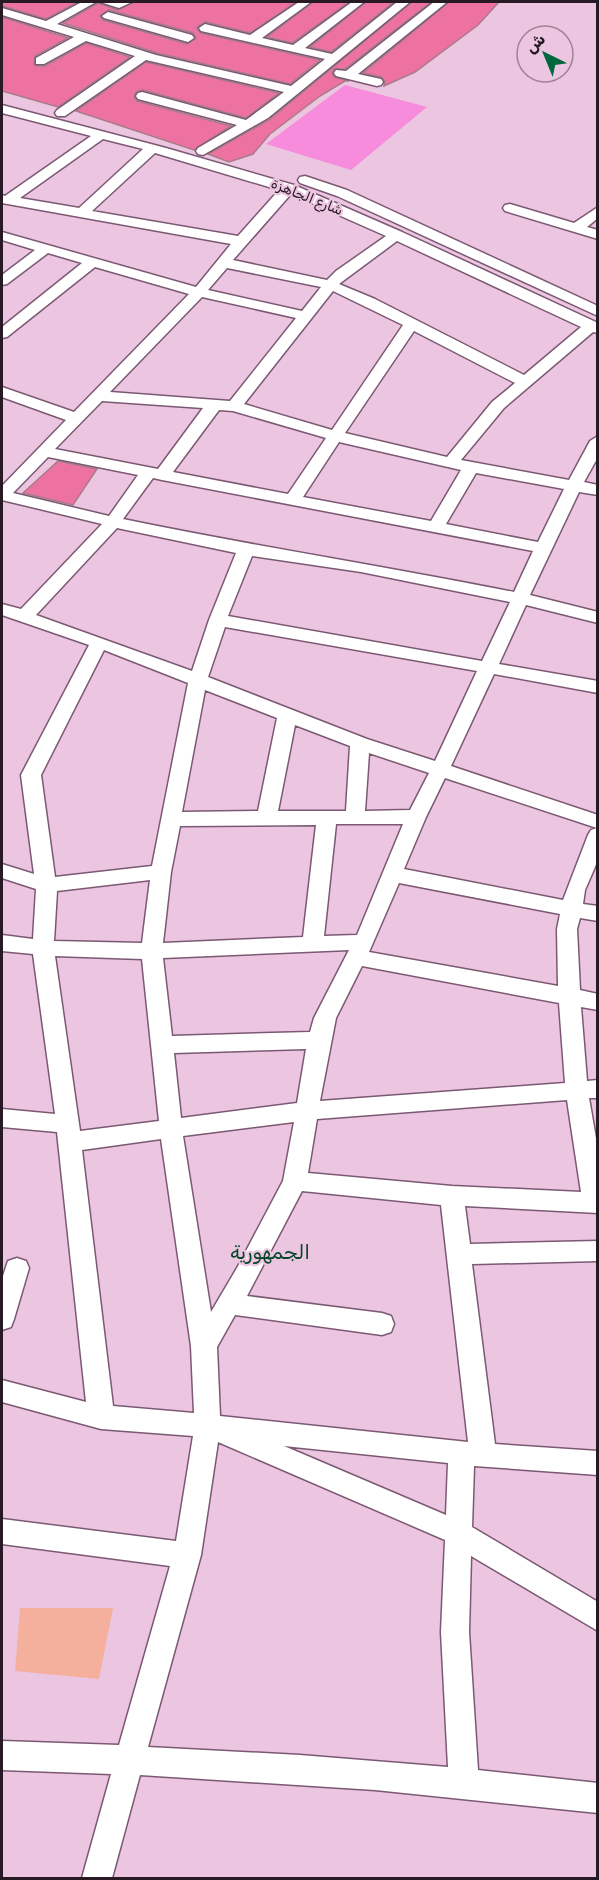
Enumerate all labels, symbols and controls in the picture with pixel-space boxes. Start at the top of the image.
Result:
north arrow [515,24,575,84]
text: ش [521,30,549,57]
street label: شارع الجاهزة [268,175,345,221]
district label: الجمهورية [230,1240,310,1264]

